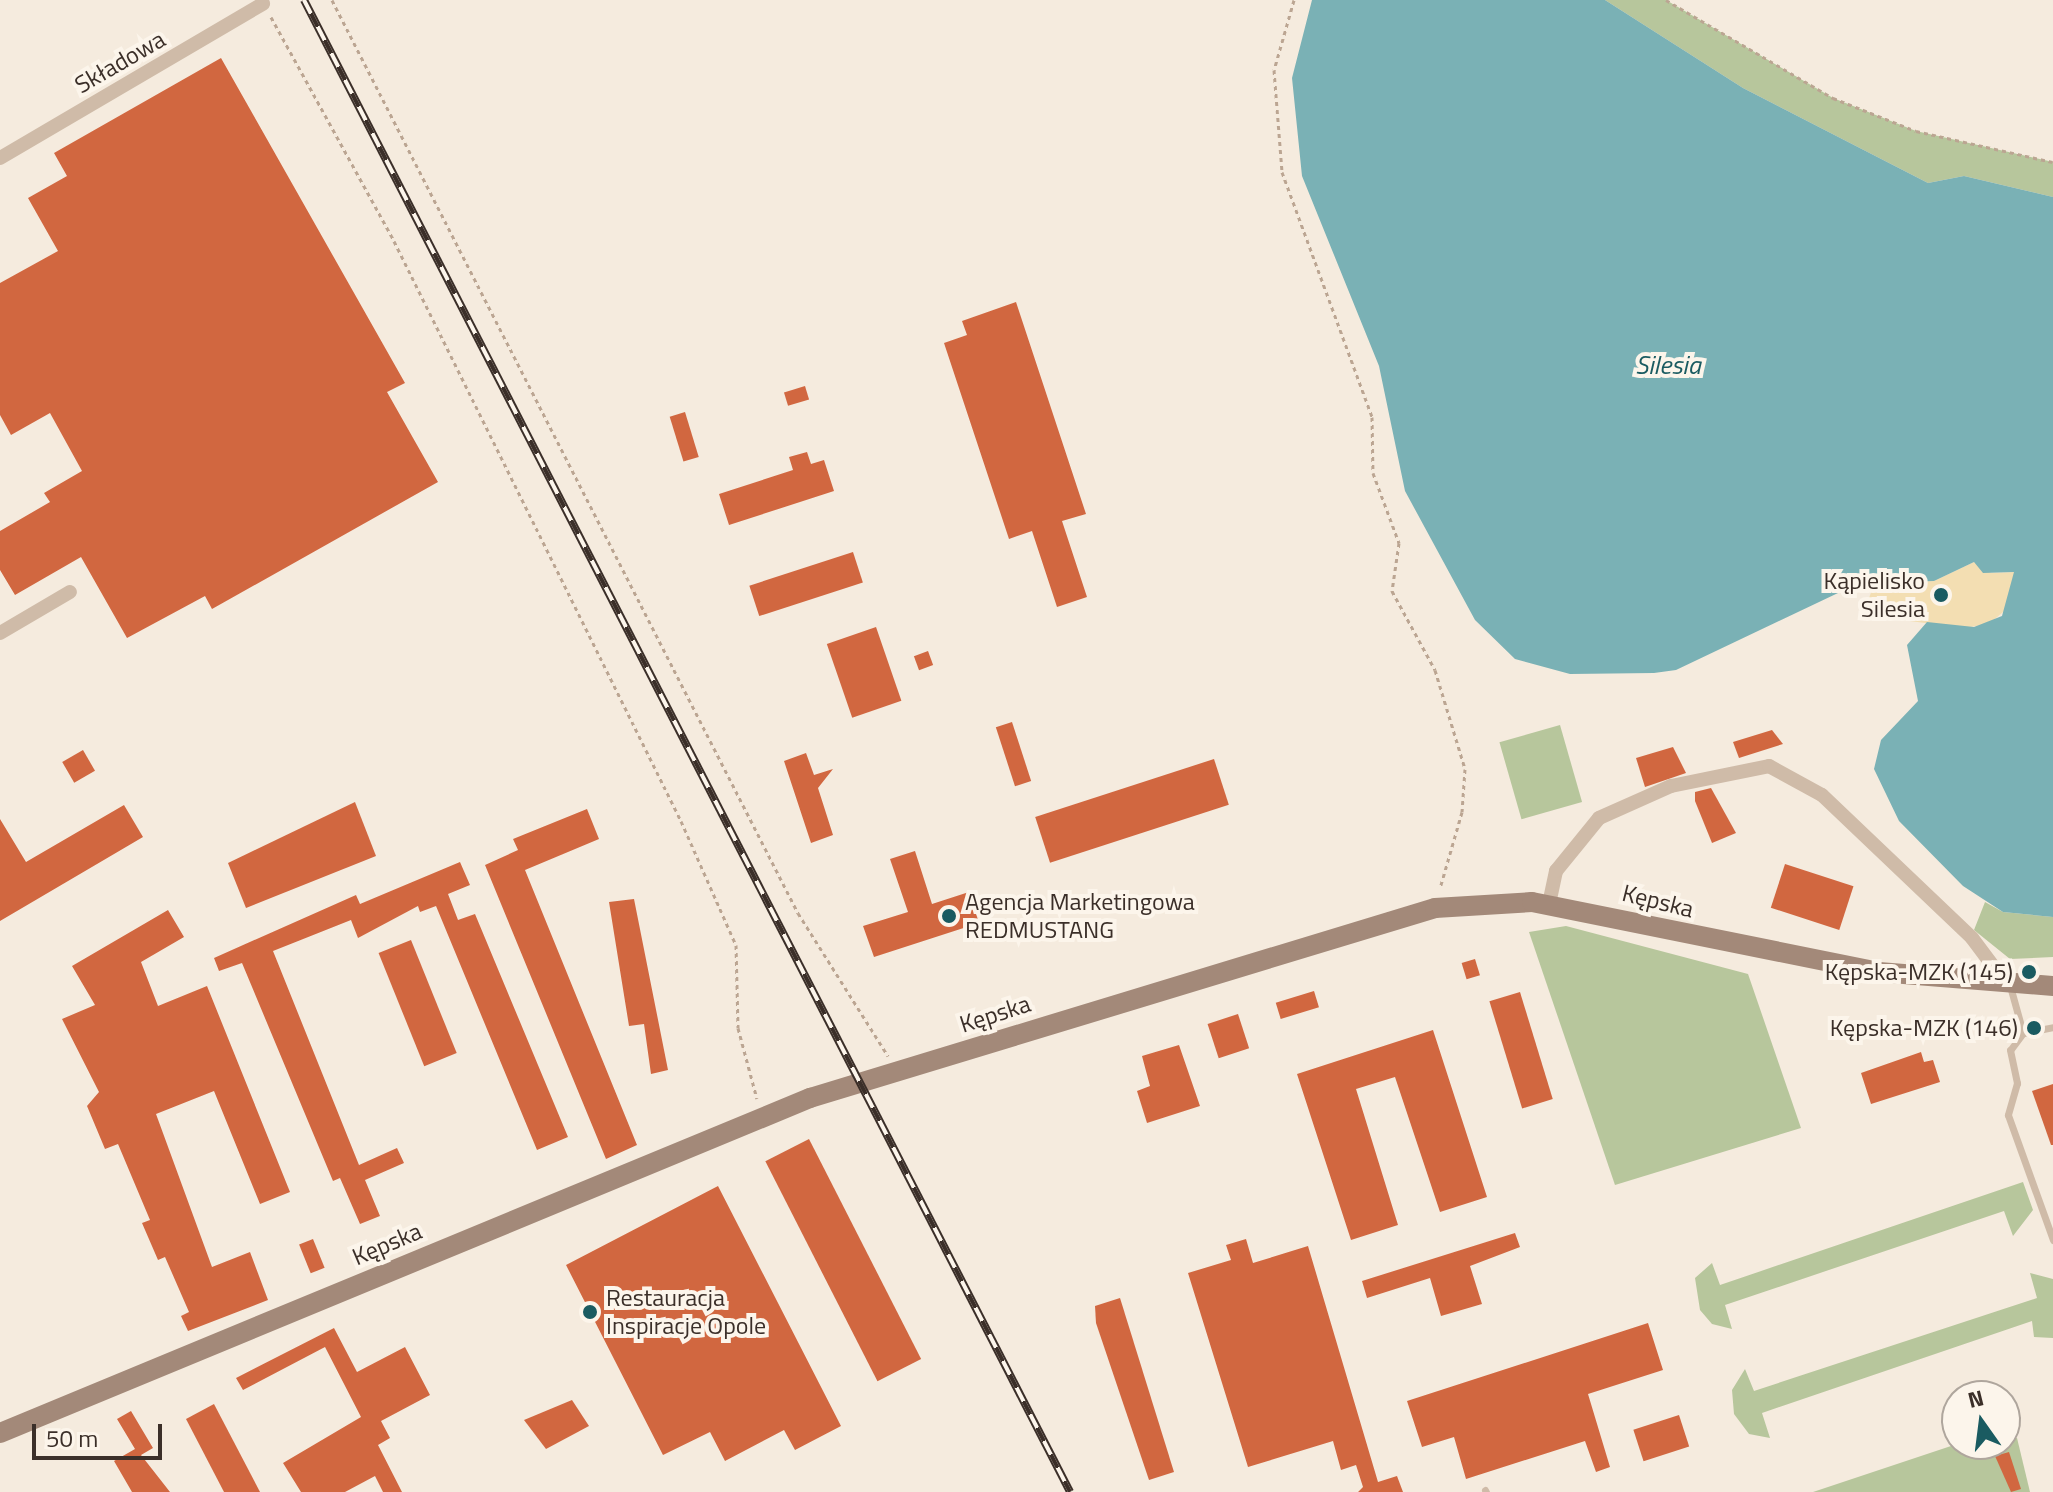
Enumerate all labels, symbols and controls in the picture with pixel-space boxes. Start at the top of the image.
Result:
street label: Składowa [70,25,170,99]
water label: Silesia [1635,349,1701,381]
place label: Kąpielisko Silesia [1824,567,1925,623]
marker: Kąpielisko Silesia [1932,586,1950,604]
street label: Kępska [1619,878,1697,924]
place label: Agencja Marketingowa REDMUSTANG [965,888,1195,944]
marker: Agencja Marketingowa REDMUSTANG [940,907,958,925]
place label: Kępska-MZK (145) [1825,958,2013,986]
marker: Kępska-MZK (145) [2020,963,2038,981]
street label: Kępska [956,989,1034,1039]
place label: Kępska-MZK (146) [1830,1014,2018,1042]
marker: Kępska-MZK (146) [2025,1019,2043,1037]
street label: Kępska [348,1217,426,1271]
place label: Restauracja Inspiracje Opole [606,1284,766,1340]
marker: Restauracja Inspiracje Opole [581,1303,599,1321]
north arrow [1941,1380,2021,1460]
text: N [1964,1380,1987,1417]
scale bar [36,1408,166,1458]
text: 50 m [46,1420,98,1456]

